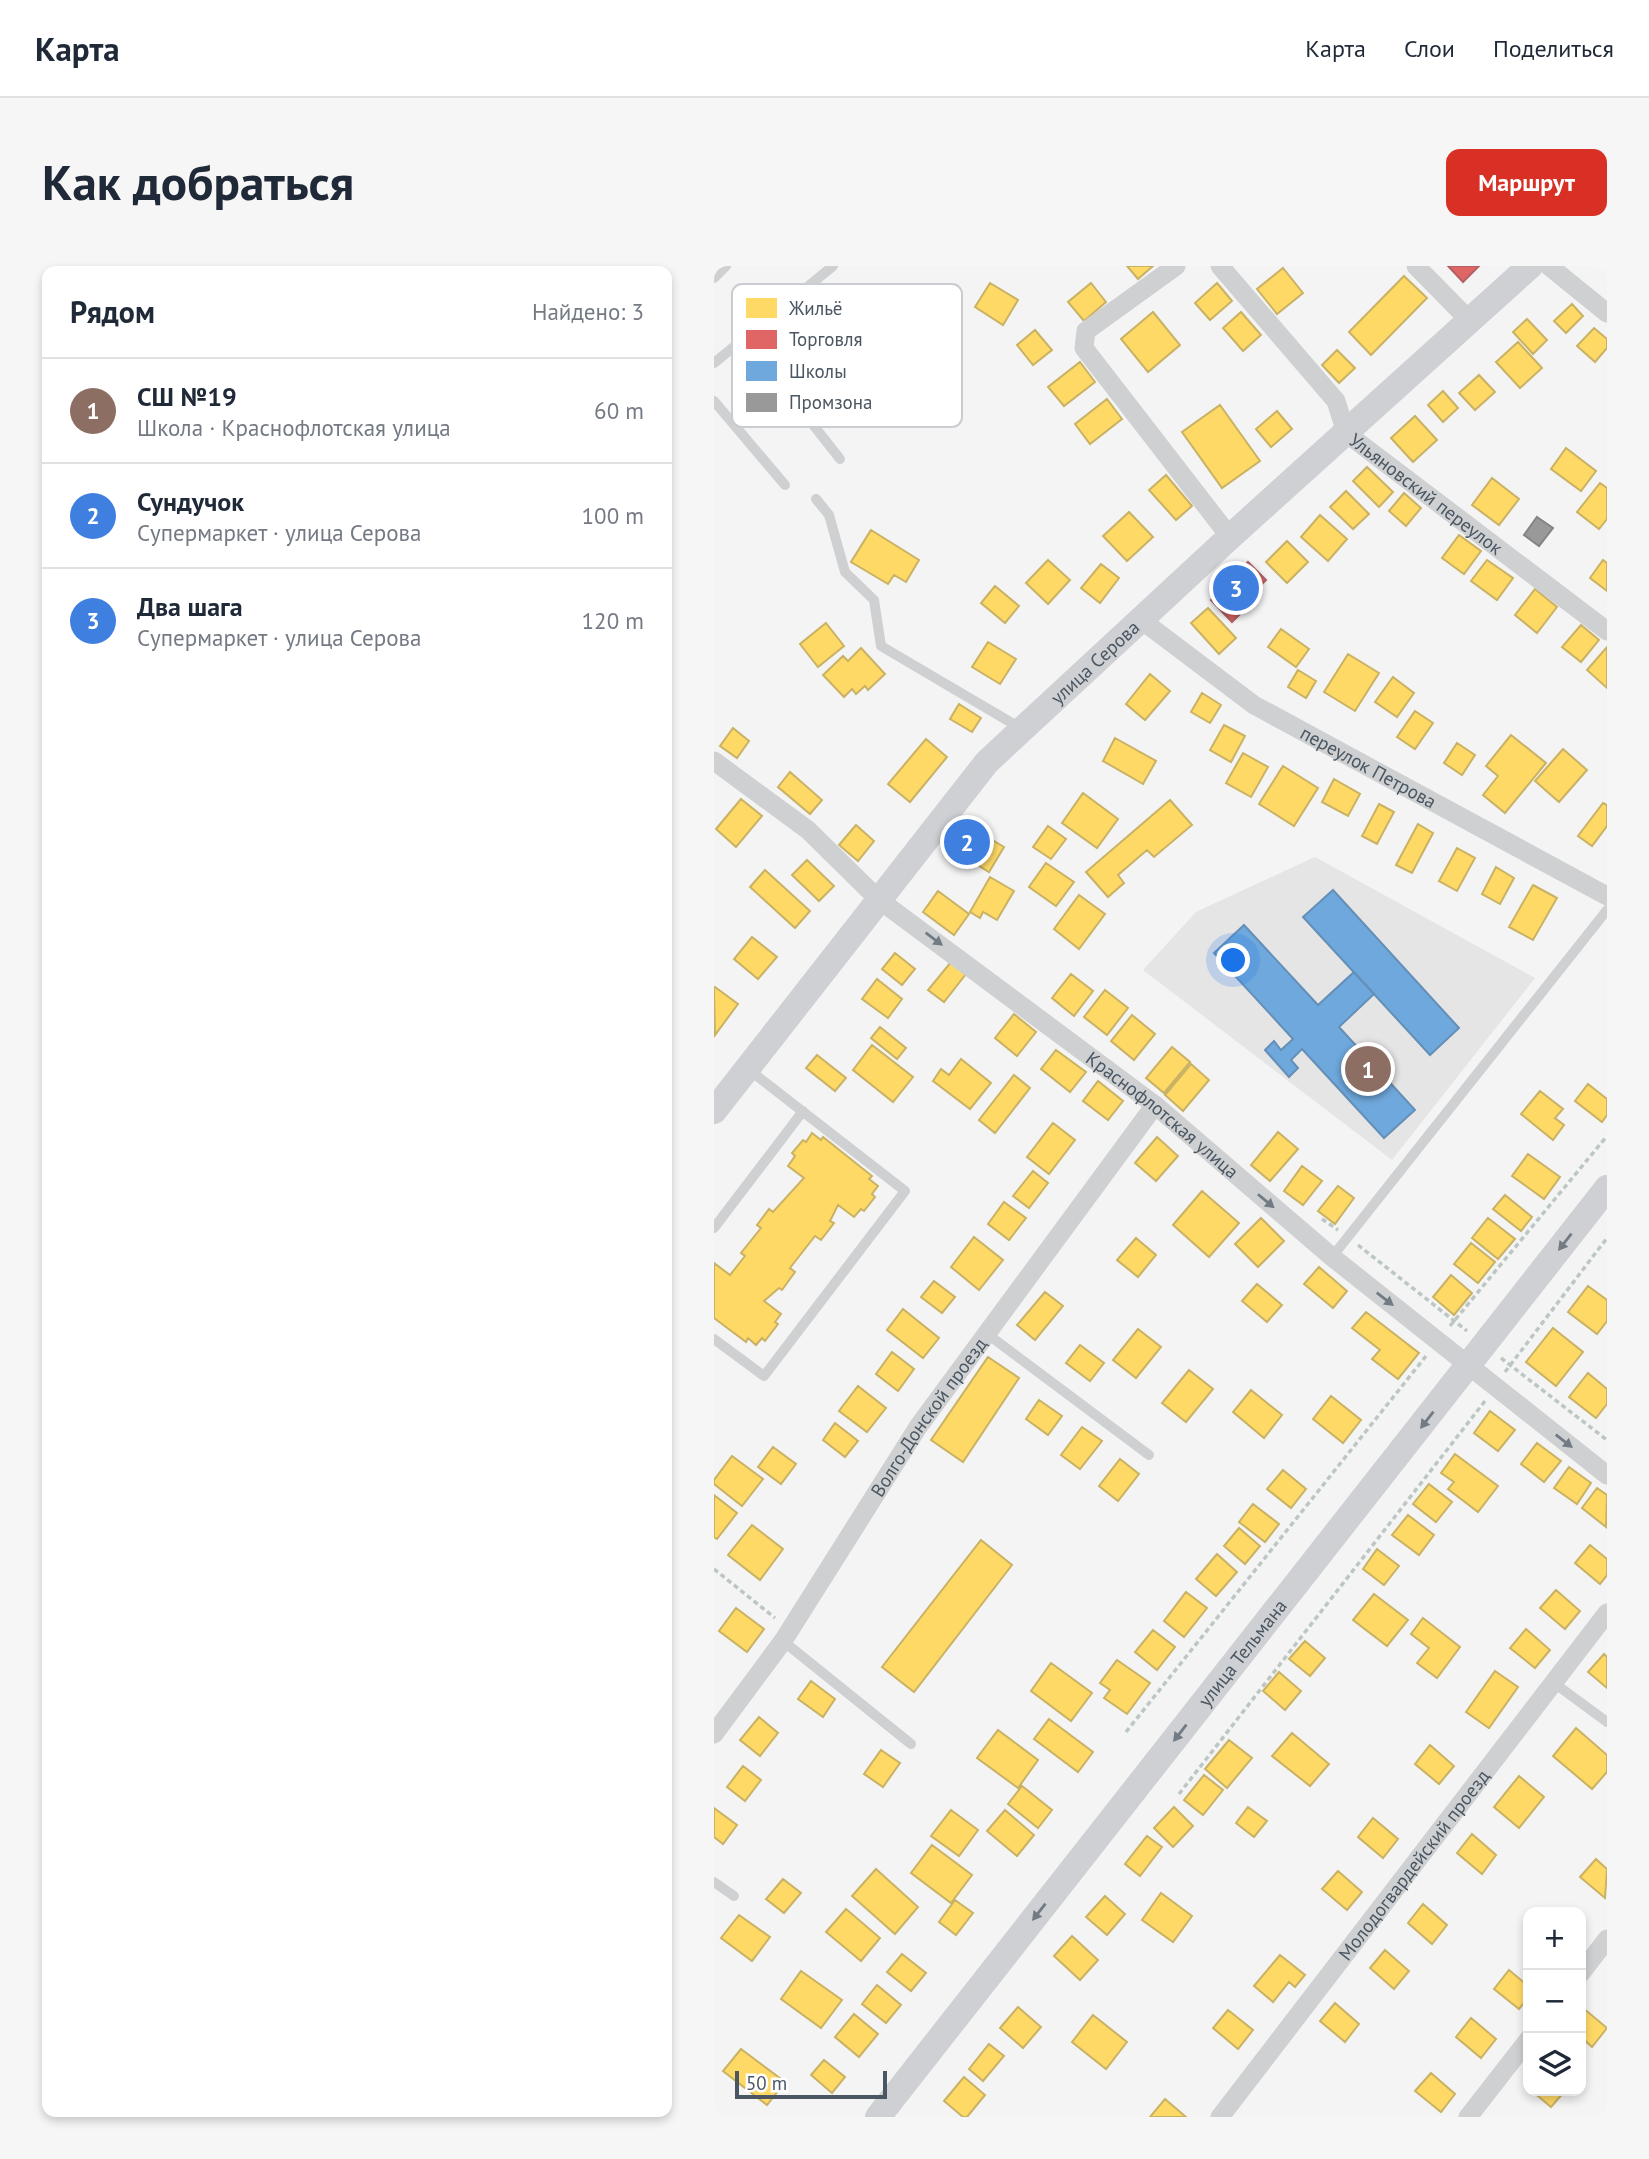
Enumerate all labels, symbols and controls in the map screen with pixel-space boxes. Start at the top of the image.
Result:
text: Карта [35,27,120,70]
text: Карта [1305,33,1366,64]
text: Слои [1404,33,1455,64]
text: Поделиться [1493,33,1614,64]
button: Маршрут [1446,149,1607,216]
text: Как добраться [42,150,354,214]
legend [732,284,962,427]
text: Рядом [70,292,155,331]
text: Жильё [788,296,843,320]
text: Найдено: 3 [532,297,644,326]
text: Торговля [789,327,863,351]
text: Школы [789,359,847,383]
text: СШ №19 [137,380,237,413]
text: Промзона [789,390,873,414]
text: 1 [86,396,100,425]
text: 60 m [594,396,644,425]
text: Школа · Краснофлотская улица [137,413,451,442]
street label: Ульяновский переулок [1344,428,1508,560]
text: Сундучок [137,485,244,518]
text: 2 [86,501,100,530]
text: 100 m [582,501,644,530]
text: Супермаркет · улица Серова [137,518,421,547]
pin: 3 [1213,562,1259,614]
text: Два шага [137,590,243,623]
text: 3 [86,606,100,635]
text: 120 m [582,606,644,635]
street label: улица Серова [1045,615,1144,709]
text: Супермаркет · улица Серова [137,623,421,652]
street label: переулок Петрова [1296,720,1441,813]
pin: 2 [944,816,990,868]
one-way arrow [924,932,942,947]
your location [1216,943,1250,977]
pin: 1 [1345,1043,1391,1095]
street label: Краснофлотская улица [1081,1046,1244,1184]
one-way arrow [1258,1193,1275,1208]
one-way arrow [1559,1233,1573,1251]
one-way arrow [1376,1292,1394,1307]
street label: Волго-Донской проезд [865,1333,992,1501]
one-way arrow [1420,1411,1435,1428]
one-way arrow [1554,1433,1572,1448]
street label: улица Тельмана [1193,1594,1292,1711]
one-way arrow [1173,1724,1188,1742]
street label: Молодогвардейский проезд [1333,1765,1494,1965]
one-way arrow [1032,1902,1047,1920]
map controls [1523,1907,1586,2096]
button: + [1523,1907,1586,1970]
button: − [1523,1970,1586,2033]
button: layers [1523,2033,1586,2096]
scale bar [735,2068,887,2100]
text: 50 m [746,2071,787,2095]

